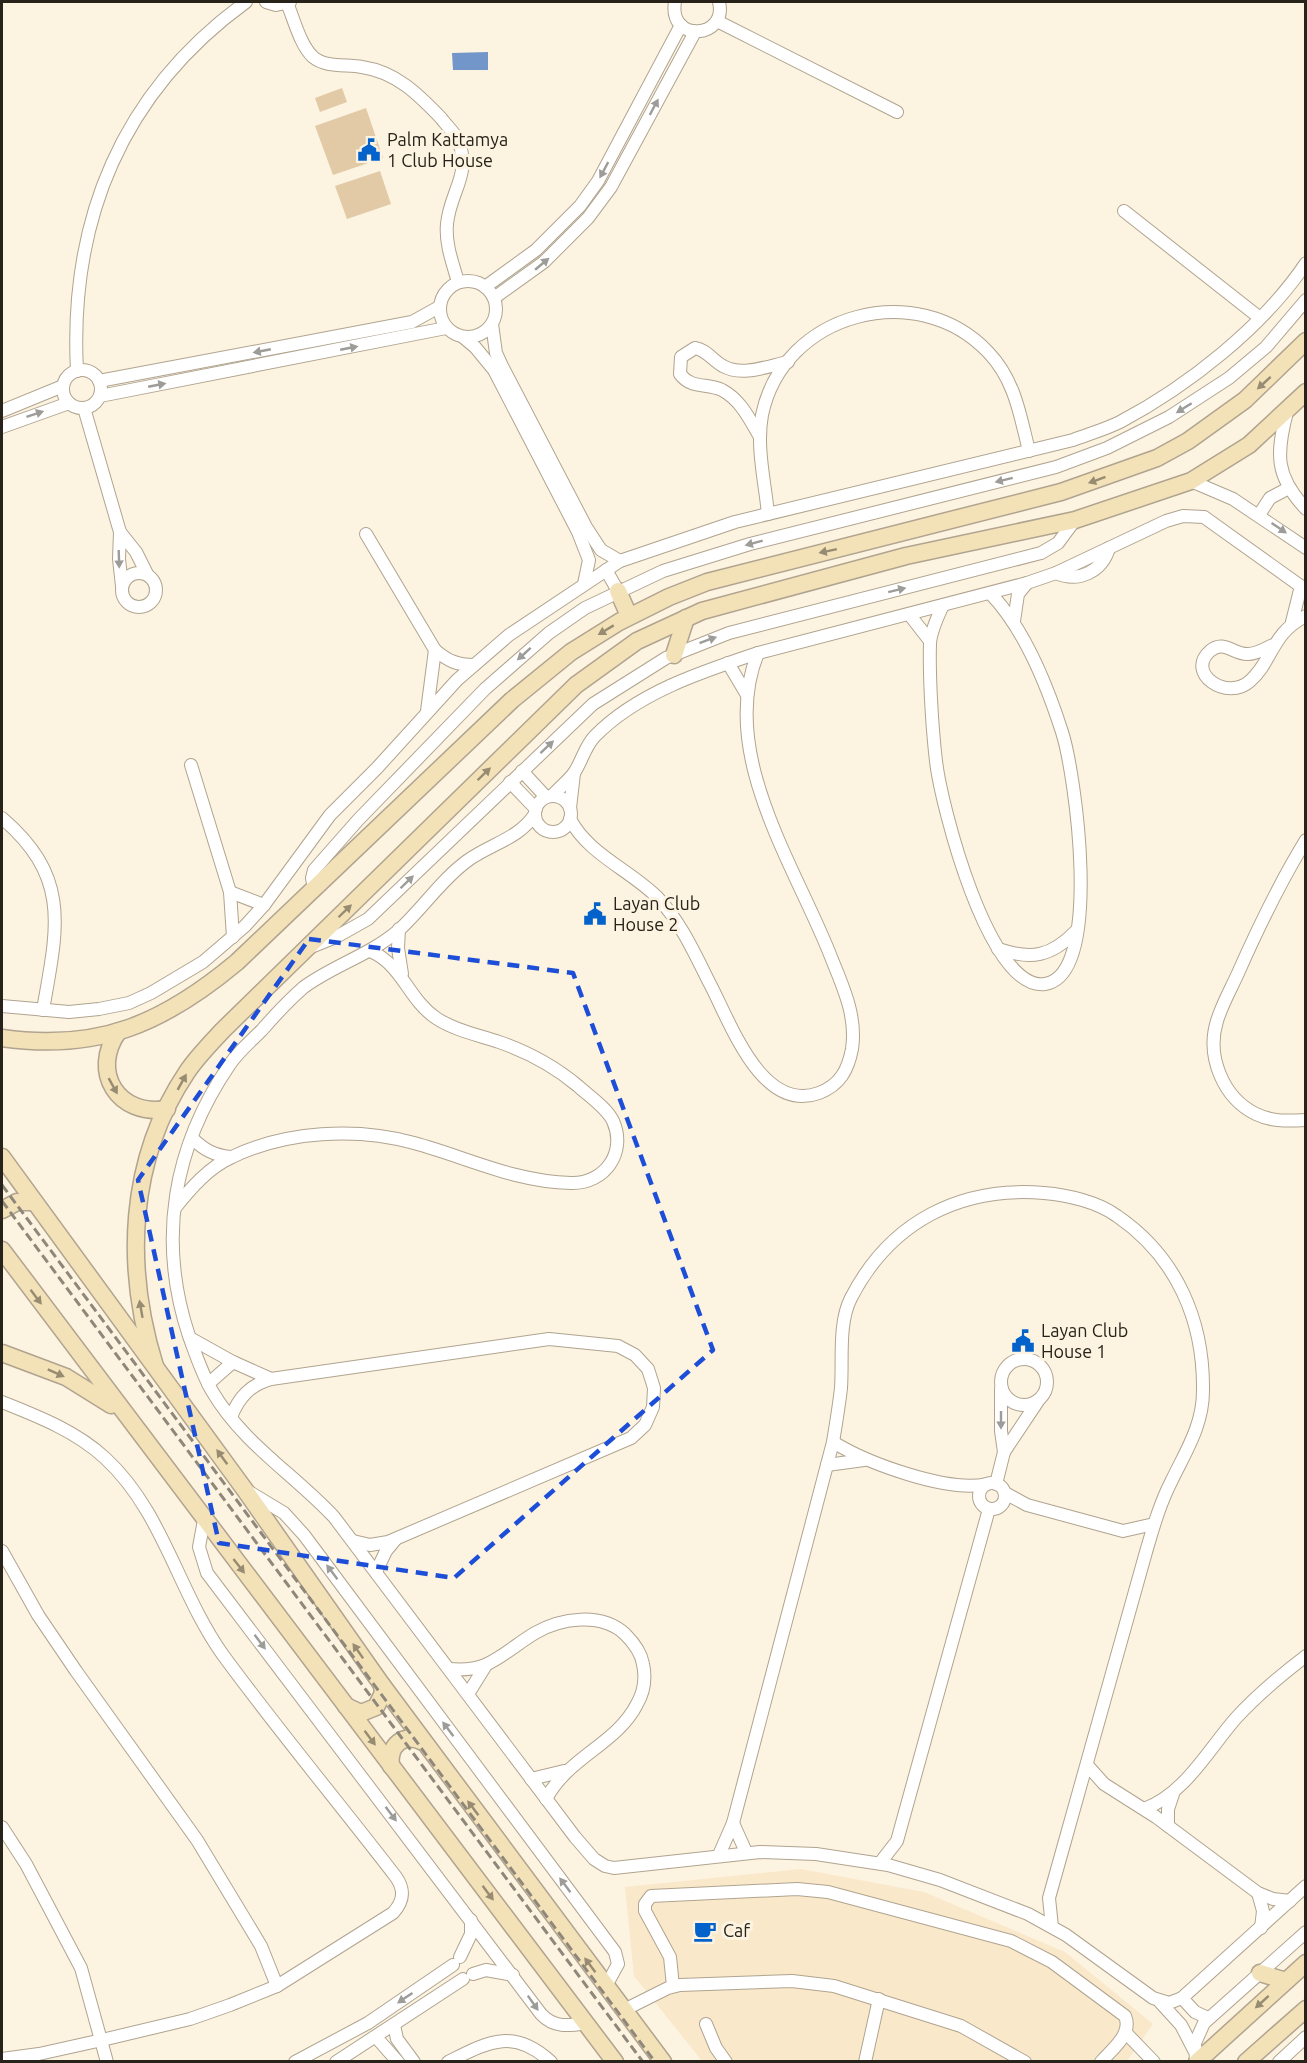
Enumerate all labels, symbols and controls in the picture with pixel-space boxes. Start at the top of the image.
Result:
one-way arrow [649,98,659,115]
place label: Palm Kattamya 1 Club House [387,129,508,170]
public building icon: Palm Kattamya 1 Club House [356,137,382,163]
one-way arrow [599,161,609,178]
one-way arrow [534,258,549,271]
one-way arrow [340,343,359,352]
one-way arrow [252,346,271,355]
one-way arrow [1257,376,1272,390]
one-way arrow [148,380,167,389]
one-way arrow [1176,403,1192,414]
one-way arrow [26,409,44,418]
one-way arrow [1088,475,1106,485]
one-way arrow [995,476,1013,486]
one-way arrow [1270,523,1287,534]
one-way arrow [745,539,763,549]
one-way arrow [818,547,837,556]
one-way arrow [114,550,124,569]
one-way arrow [888,584,906,594]
one-way arrow [598,624,614,635]
one-way arrow [700,635,718,645]
one-way arrow [517,647,532,660]
one-way arrow [540,740,555,754]
one-way arrow [477,768,491,782]
one-way arrow [399,875,413,889]
place label: Layan Club House 2 [613,893,700,934]
public building icon: Layan Club House 2 [582,901,608,927]
one-way arrow [337,904,351,918]
one-way arrow [177,1073,187,1090]
one-way arrow [108,1078,118,1095]
one-way arrow [30,1290,42,1305]
one-way arrow [136,1300,145,1319]
place label: Layan Club House 1 [1041,1320,1128,1361]
public building icon: Layan Club House 1 [1010,1328,1036,1354]
one-way arrow [48,1368,66,1378]
one-way arrow [996,1410,1006,1429]
one-way arrow [216,1450,228,1465]
one-way arrow [233,1558,246,1574]
one-way arrow [326,1565,338,1581]
one-way arrow [253,1635,265,1650]
one-way arrow [352,1644,364,1660]
one-way arrow [443,1721,455,1736]
one-way arrow [364,1729,376,1745]
one-way arrow [468,1801,480,1816]
one-way arrow [384,1807,396,1822]
one-way arrow [559,1878,571,1893]
one-way arrow [481,1886,493,1901]
cafe icon: Caf [692,1918,718,1944]
place label: Caf [723,1920,750,1940]
one-way arrow [584,1957,596,1973]
one-way arrow [397,1992,413,2004]
one-way arrow [527,1995,539,2011]
one-way arrow [1255,1995,1270,2008]

